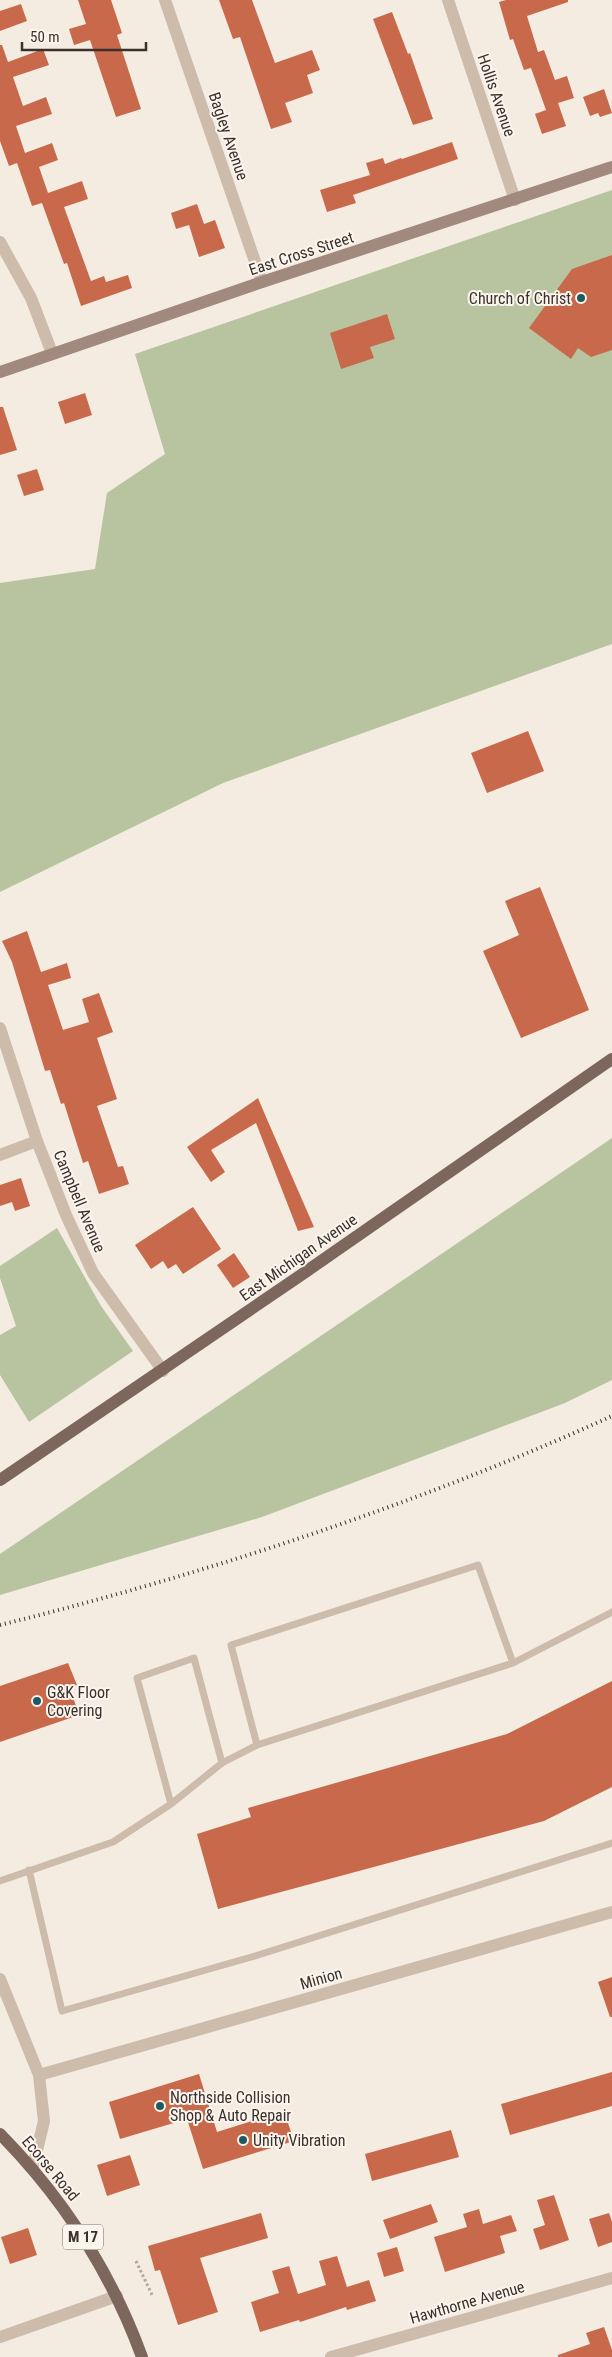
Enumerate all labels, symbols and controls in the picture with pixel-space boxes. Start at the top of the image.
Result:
scale bar [22,20,146,52]
text: 50 m [30,28,60,46]
street label: Hollis Avenue [474,51,520,139]
street label: Bagley Avenue [205,90,252,183]
street label: East Cross Street [246,228,356,279]
place label: Church of Christ [469,289,571,308]
marker: Church of Christ [575,292,587,304]
street label: Campbell Avenue [49,1147,110,1255]
street label: East Michigan Avenue [236,1210,361,1305]
place label: G&K Floor Covering [47,1683,110,1720]
marker: G&K Floor Covering [31,1695,43,1707]
street label: Minion [298,1963,344,1994]
place label: Northside Collision Shop & Auto Repair [170,2088,291,2125]
marker: Northside Collision Shop & Auto Repair [154,2100,166,2112]
place label: Unity Vibration [253,2131,345,2150]
street label: Ecorse Road [18,2132,83,2205]
marker: Unity Vibration [237,2134,249,2146]
road number: M 17 [63,2224,103,2250]
street label: Hawthorne Avenue [408,2277,527,2328]

